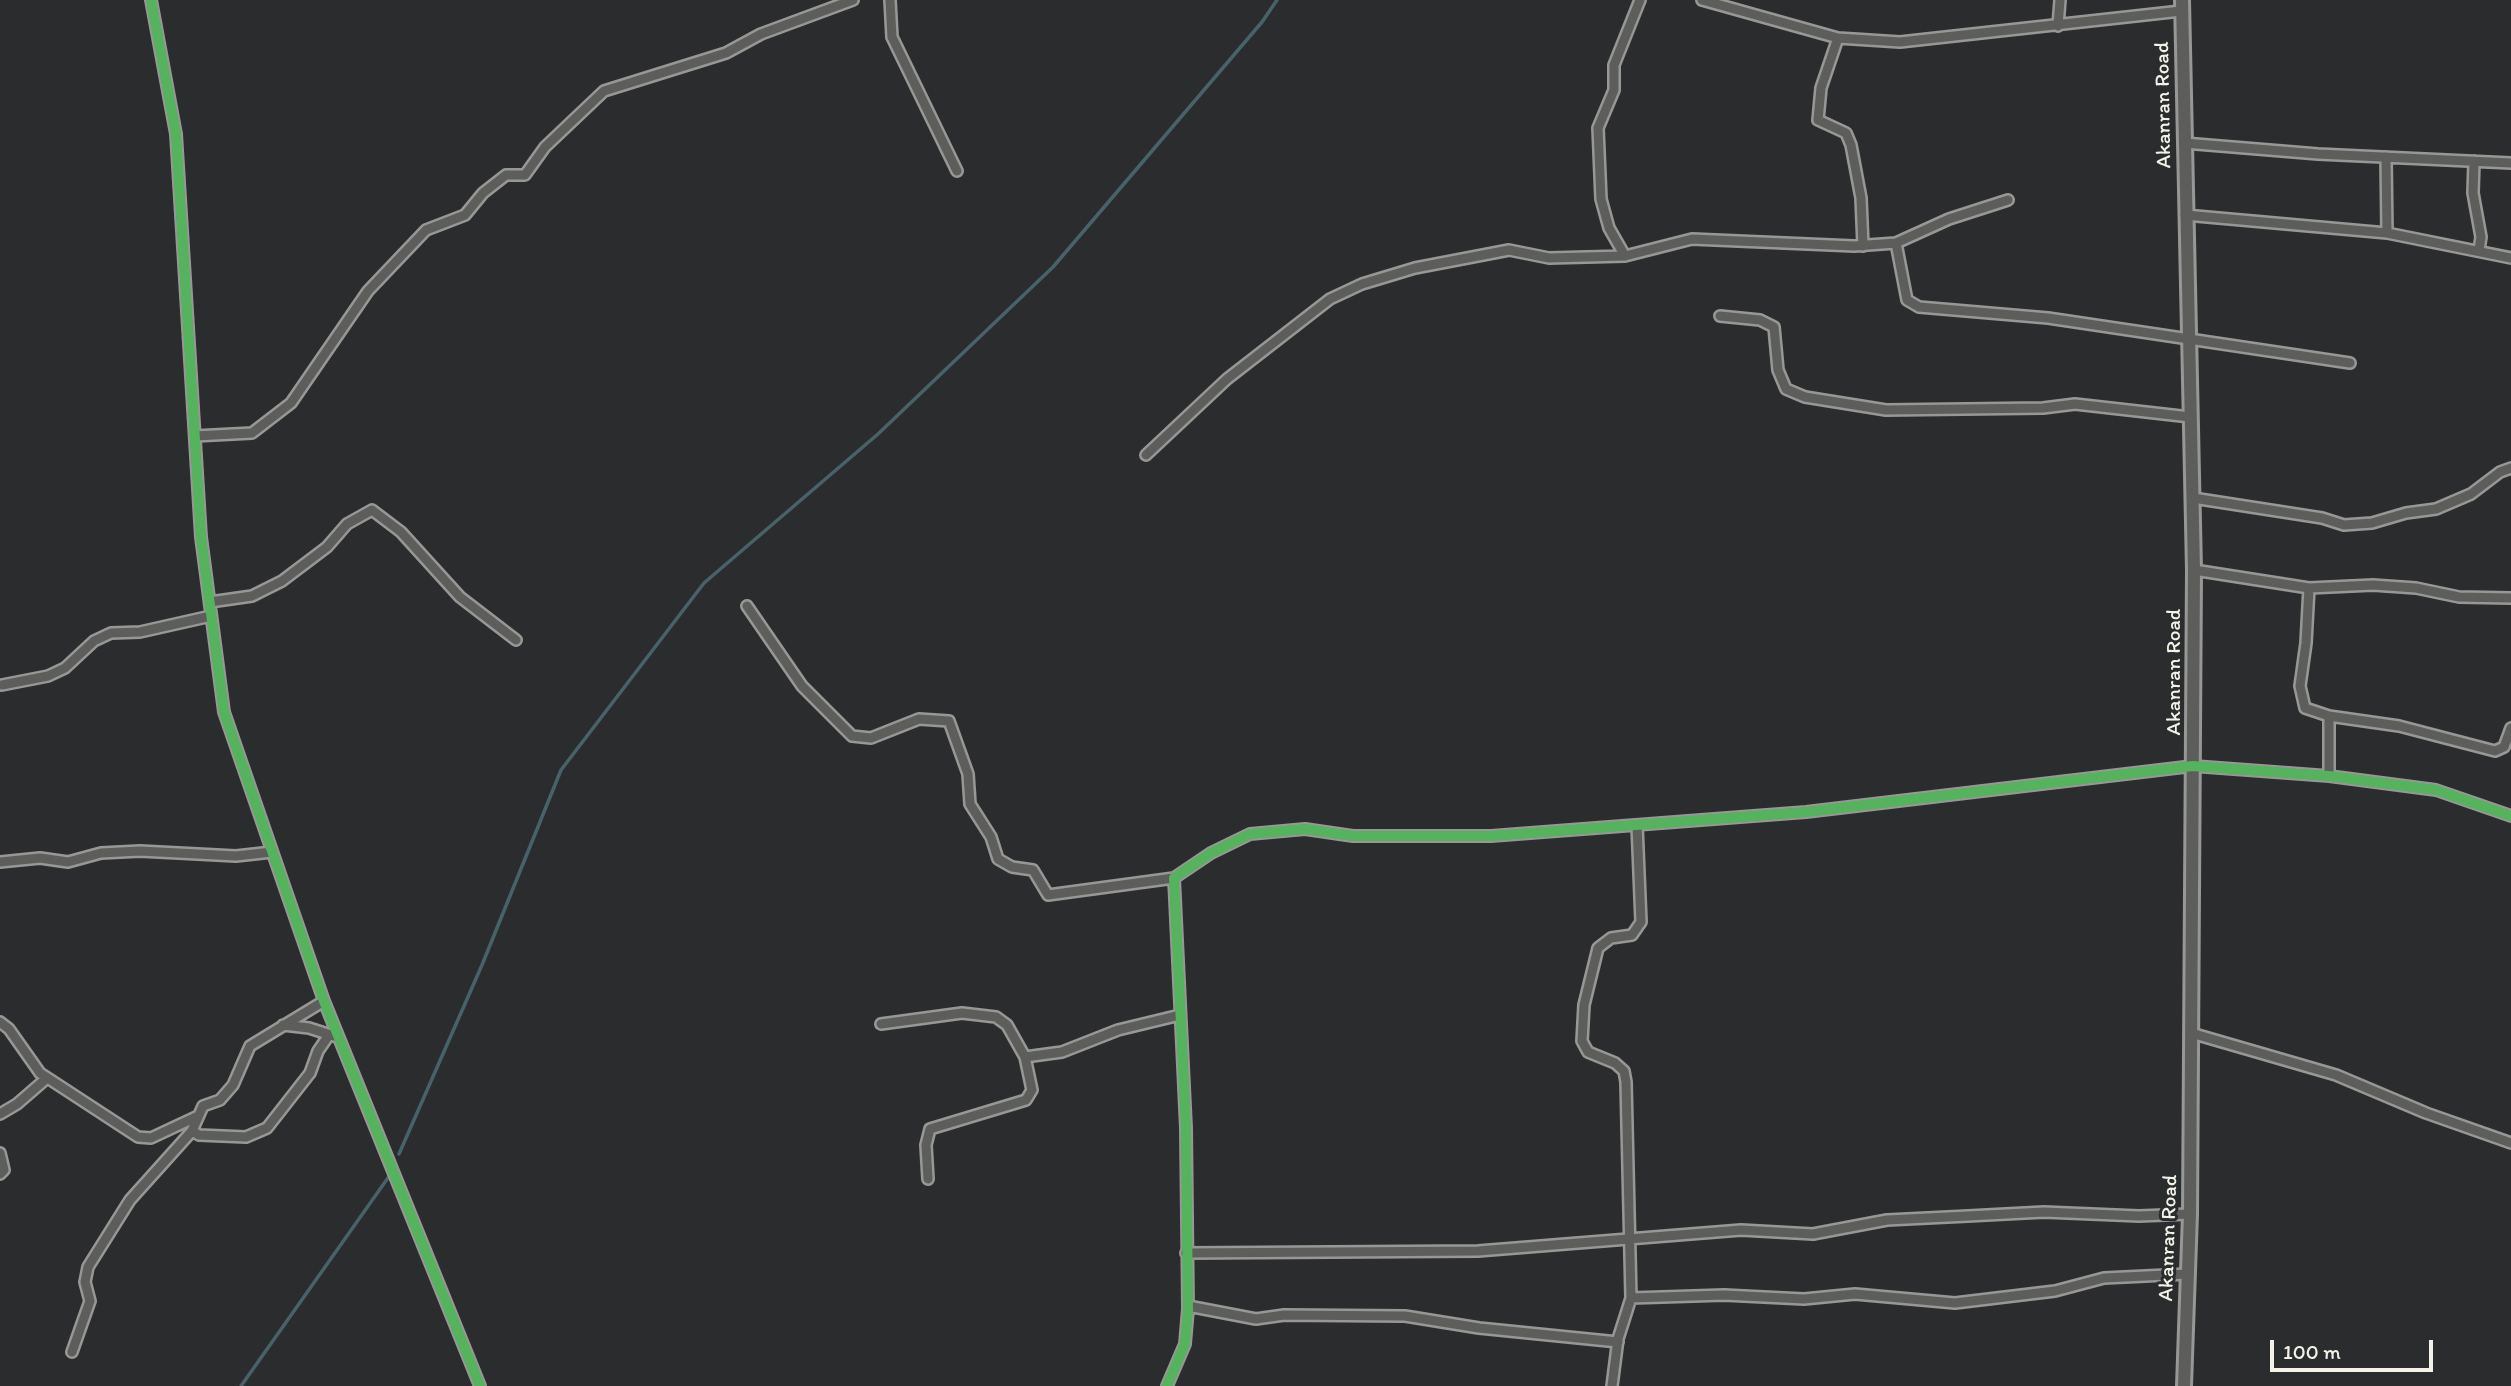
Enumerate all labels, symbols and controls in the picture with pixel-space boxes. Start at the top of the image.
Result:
street label: Akanran Road [2150,41,2178,169]
street label: Akanran Road [2162,609,2188,735]
street label: Akanran Road [2154,1174,2184,1302]
scale bar [2273,1326,2436,1370]
text: 100 m [2283,1339,2341,1364]

